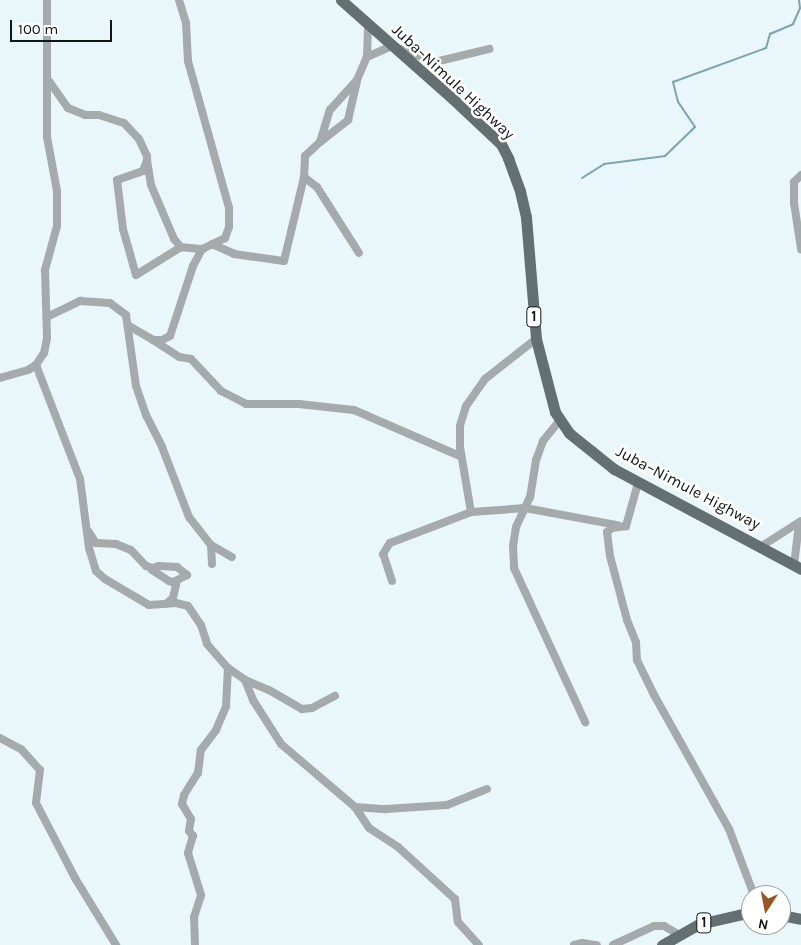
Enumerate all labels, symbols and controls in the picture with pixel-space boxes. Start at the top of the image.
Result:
scale bar [12,10,115,42]
text: 100 m [18,20,58,38]
street label: Juba–Nimule Highway [388,20,518,144]
road number: 1 [525,304,543,330]
street label: Juba–Nimule Highway [612,442,764,534]
north arrow [741,885,791,935]
road number: 1 [695,910,713,936]
text: N [757,915,770,934]

